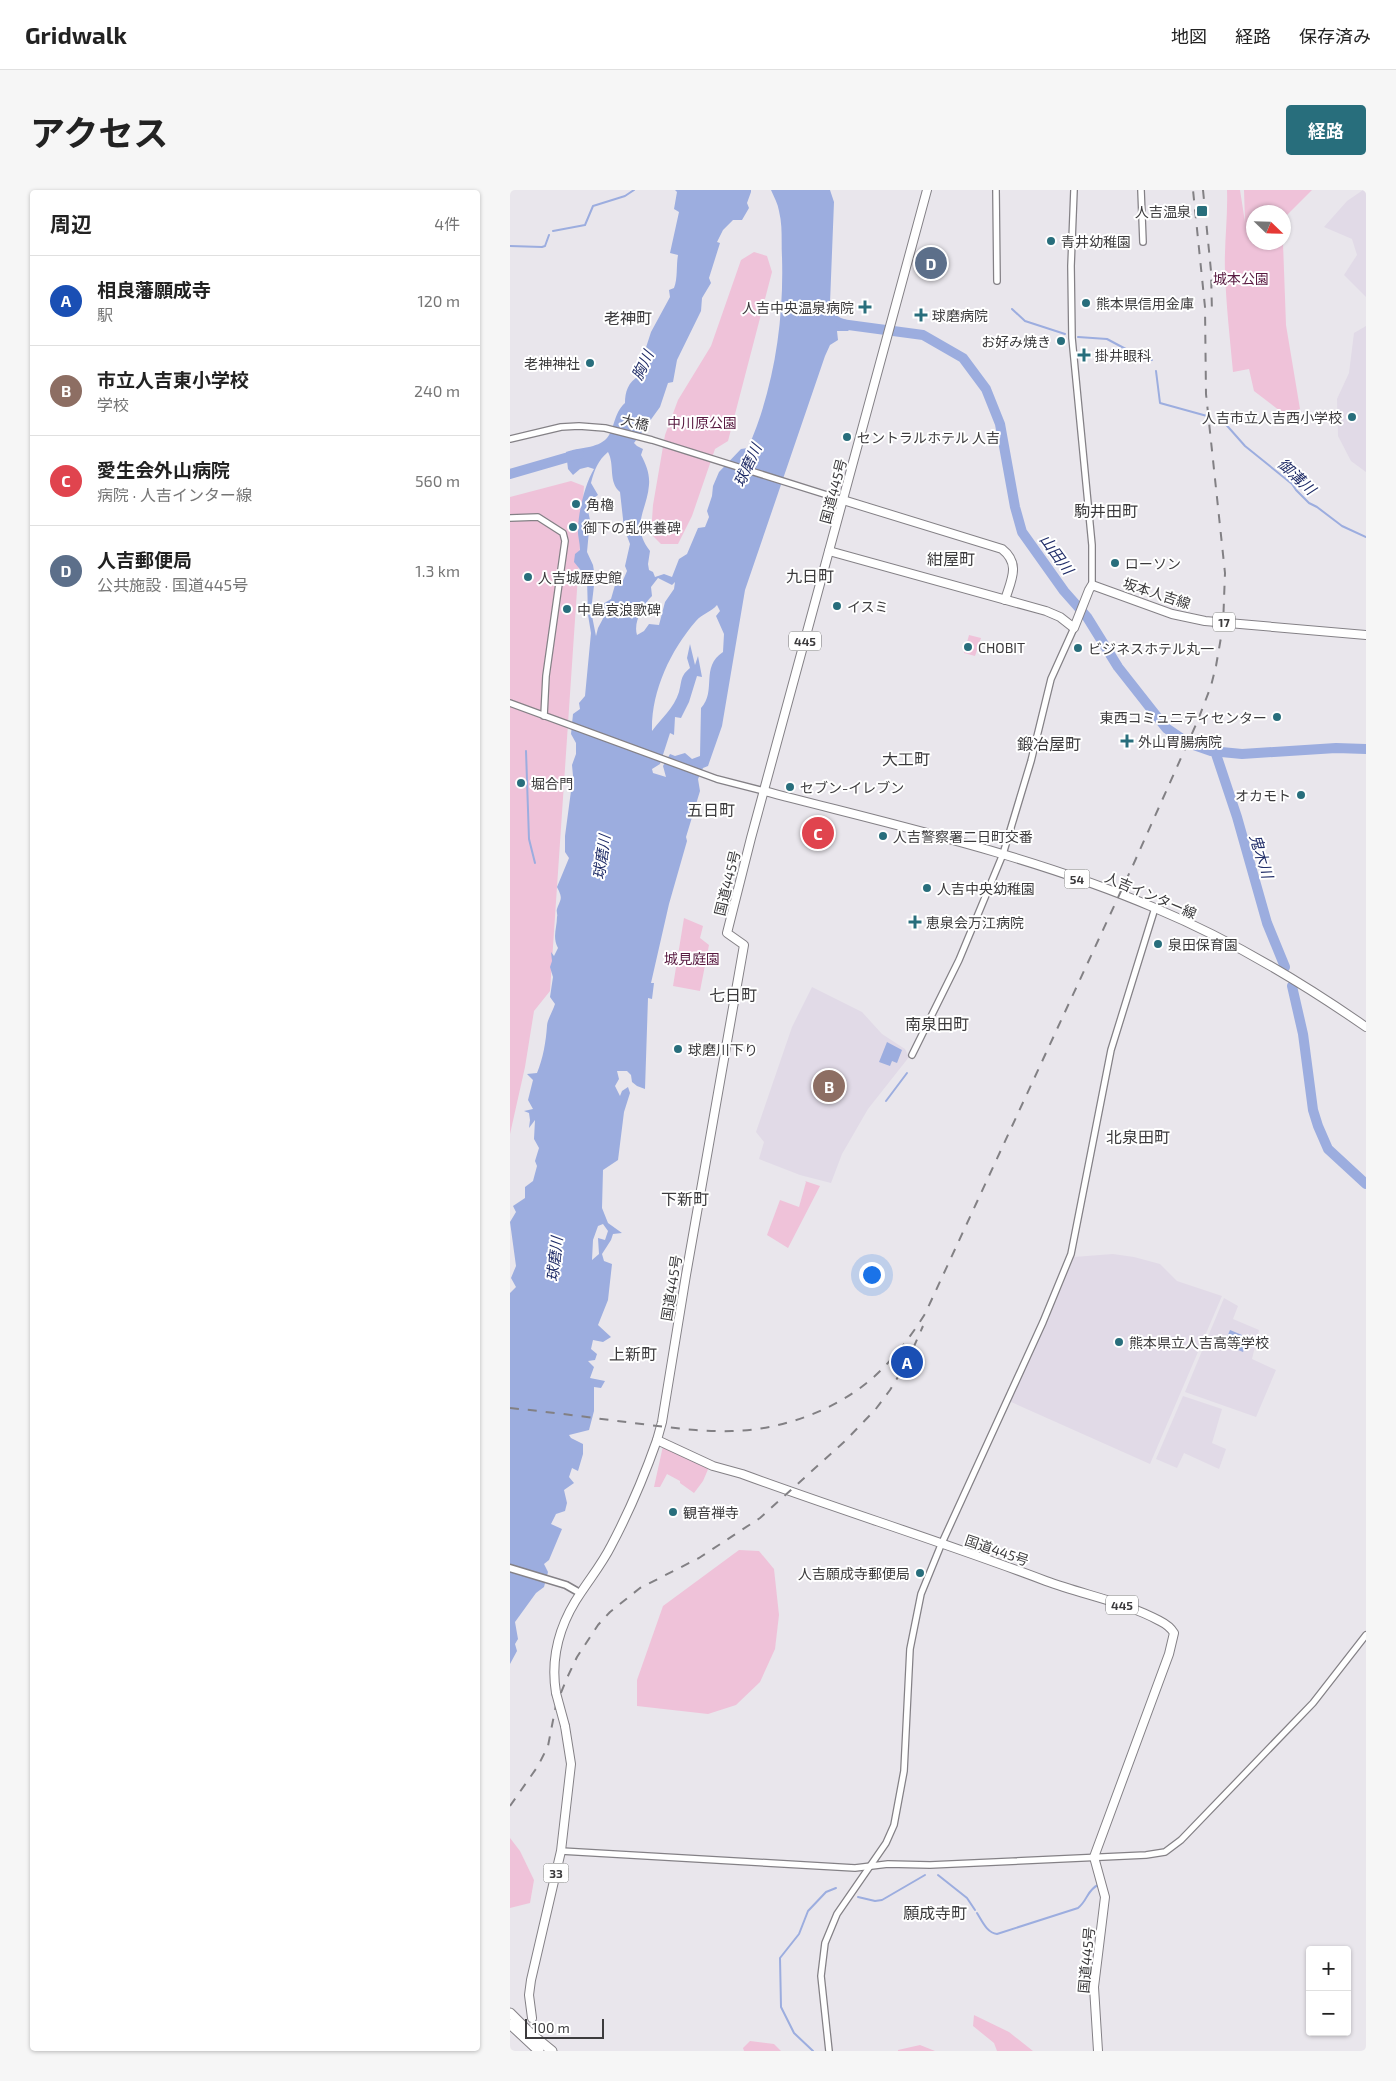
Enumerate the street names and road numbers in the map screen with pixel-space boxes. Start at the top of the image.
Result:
street label: 大橋 [619,410,651,434]
street label: 国道445号 [816,457,850,525]
street label: 坂本人吉線 [1121,574,1193,612]
road number: 17 [1213,612,1235,632]
road number: 445 [789,632,821,651]
street label: 国道445号 [711,849,743,917]
street label: 人吉インター線 [1103,868,1199,922]
road number: 54 [1064,870,1090,889]
street label: 国道445号 [657,1254,685,1322]
street label: 国道445号 [963,1531,1031,1569]
road number: 445 [1106,1596,1138,1614]
road number: 33 [544,1864,568,1882]
street label: 国道445号 [1075,1926,1097,1994]

